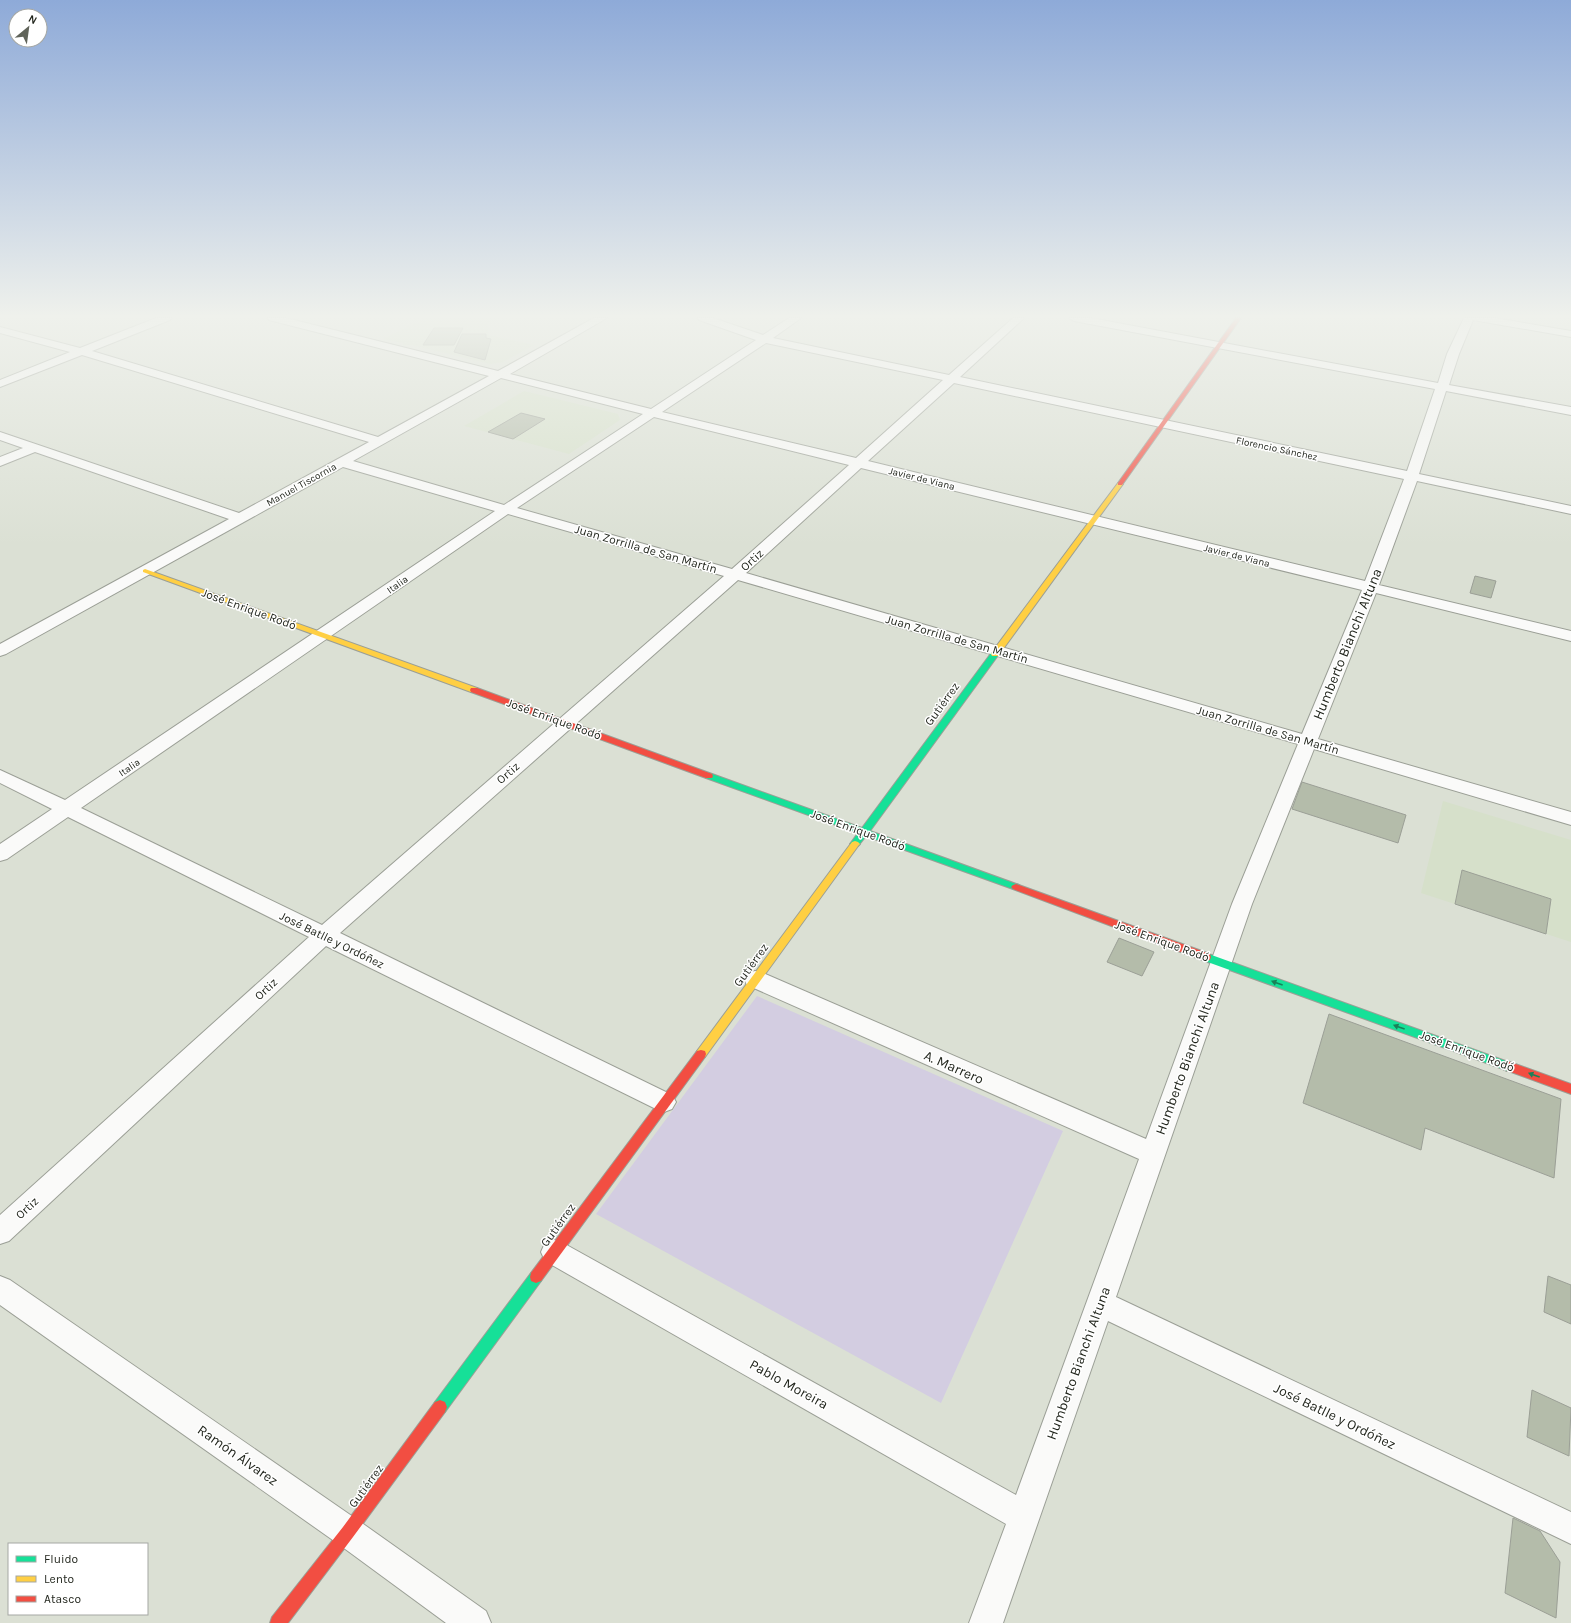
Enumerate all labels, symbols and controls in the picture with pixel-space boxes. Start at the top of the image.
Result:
north arrow [8,8,48,48]
text: N [26,12,39,27]
street label: Florencio Sánchez [1235,434,1319,464]
street label: Manuel Tiscornia [264,461,339,509]
street label: Javier de Viana [887,465,956,493]
street label: Juan Zorrilla de San Martín [573,522,719,576]
street label: Javier de Viana [1202,542,1271,570]
street label: Ortiz [738,546,767,574]
street label: Humberto Bianchi Altuna [1309,566,1386,722]
street label: Italia [385,573,411,596]
street label: José Enrique Rodó [200,585,298,633]
street label: Juan Zorrilla de San Martín [884,612,1030,666]
street label: Gutiérrez [922,680,962,728]
street label: José Enrique Rodó [505,695,603,743]
street label: Juan Zorrilla de San Martín [1195,703,1341,757]
street label: Italia [117,756,143,779]
street label: Ortiz [494,759,523,787]
street label: José Enrique Rodó [809,806,907,854]
street label: José Batlle y Ordóñez [278,909,387,971]
street label: José Enrique Rodó [1113,917,1211,965]
street label: Gutiérrez [731,941,771,989]
street label: Ortiz [252,975,280,1003]
street label: Humberto Bianchi Altuna [1152,979,1223,1137]
one-way arrow [1270,979,1282,985]
one-way arrow [1392,1023,1404,1029]
street label: José Enrique Rodó [1418,1027,1516,1075]
street label: A. Marrero [921,1047,986,1088]
one-way arrow [1528,1072,1540,1078]
street label: Ortiz [13,1194,41,1222]
street label: Gutiérrez [538,1201,578,1249]
street label: Humberto Bianchi Altuna [1043,1284,1114,1442]
street label: Pablo Moreira [746,1356,831,1413]
street label: José Batlle y Ordóñez [1271,1380,1398,1453]
street label: Ramón Álvarez [194,1421,282,1489]
street label: Gutiérrez [346,1462,386,1510]
legend [8,1543,148,1615]
text: Fluido [44,1552,78,1566]
text: Lento [44,1572,74,1586]
text: Atasco [44,1592,81,1606]

